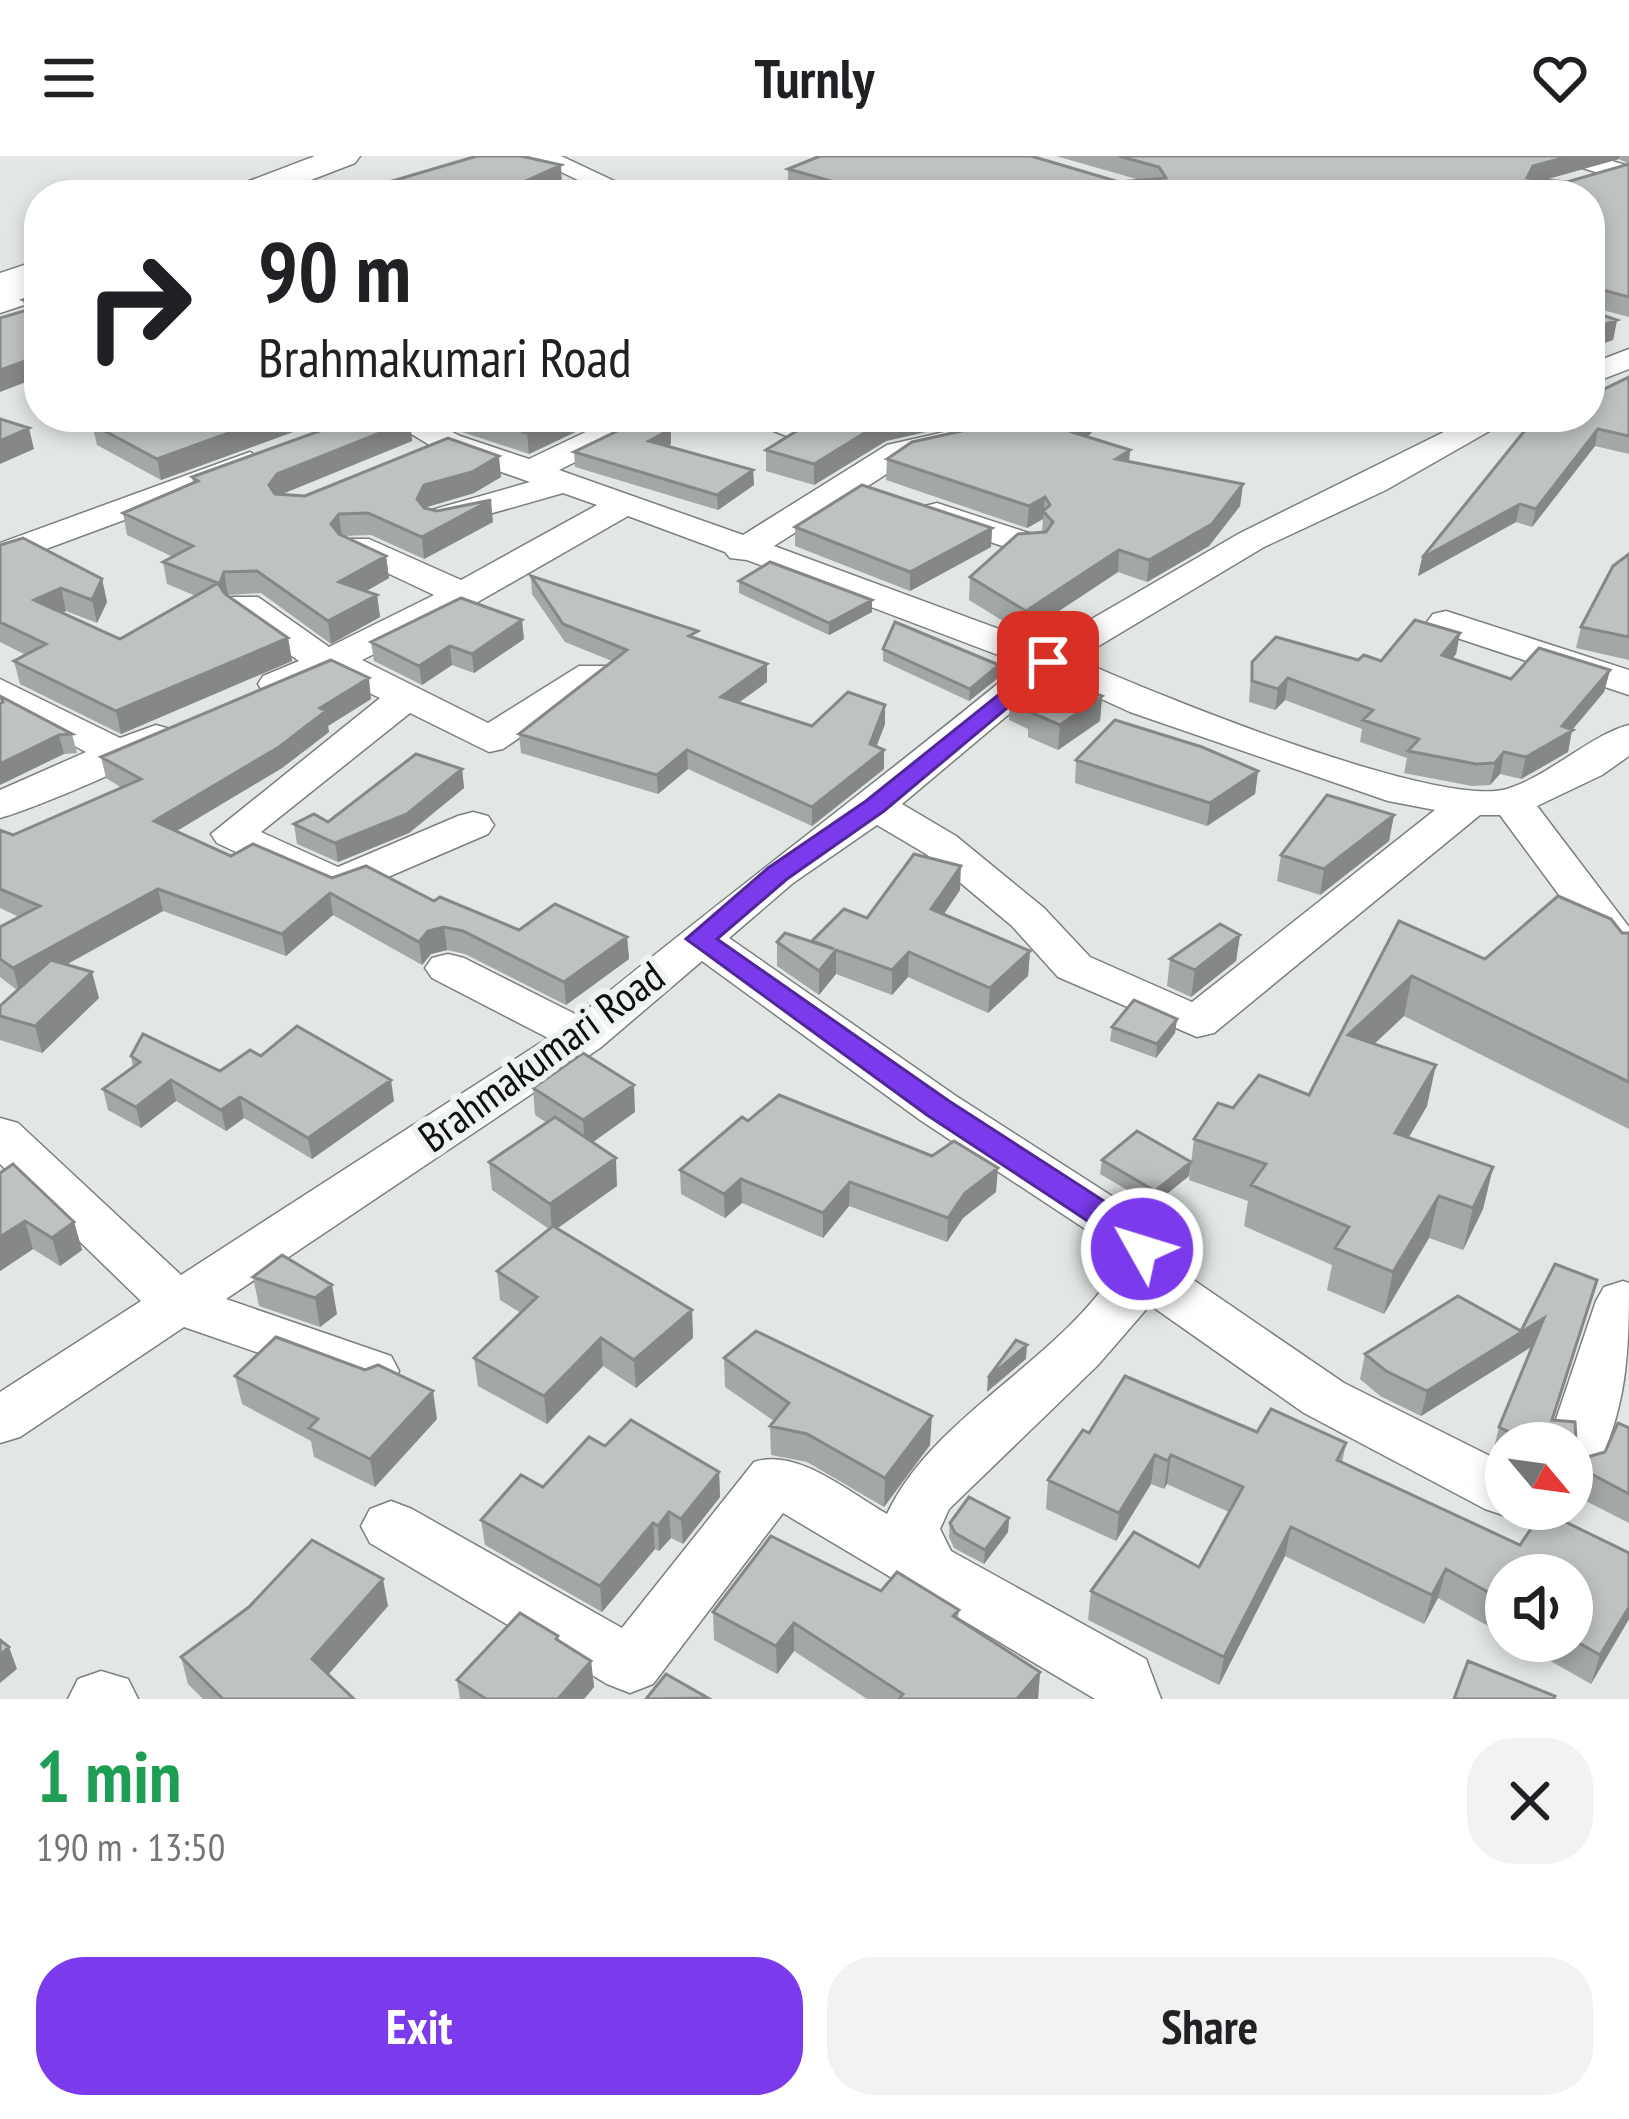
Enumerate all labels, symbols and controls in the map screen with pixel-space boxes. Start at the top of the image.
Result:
text: Turnly [755,43,874,113]
icon: menu [36,45,102,111]
icon: heart [1527,45,1593,111]
text: 90 m [258,216,411,325]
icon: right [60,228,216,384]
text: Brahmakumari Road [258,322,632,392]
pin [997,611,1099,713]
icon: arrive [1015,629,1081,695]
street label: Brahmakumari Road [407,948,675,1164]
position arrow [1079,1186,1205,1312]
north arrow [1485,1422,1593,1530]
map controls [1485,1422,1593,1662]
button: sound [1485,1554,1593,1662]
text: 1 min [36,1729,181,1822]
button: close [1467,1738,1593,1864]
text: 190 m · 13:50 [36,1821,225,1872]
button: Exit [36,1957,803,2095]
button: Share [827,1957,1593,2095]

